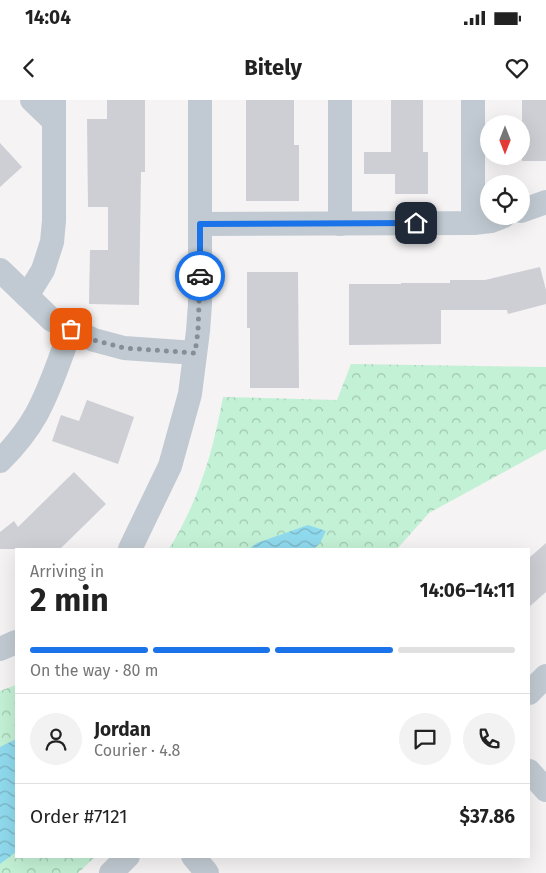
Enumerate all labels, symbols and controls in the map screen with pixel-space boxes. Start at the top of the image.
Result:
text: 14:04 [25,6,71,29]
icon: back [15,54,43,82]
text: Bitely [244,54,302,81]
icon: heart [503,54,531,82]
north arrow [480,115,530,165]
map controls [480,115,530,225]
button: locate [480,175,530,225]
pin [395,202,437,244]
icon: home [402,209,430,237]
courier [175,251,225,301]
icon: car [186,262,214,290]
pin [50,308,92,350]
icon: bag [57,315,85,343]
text: Arriving in [30,562,104,581]
text: 14:06–14:11 [420,579,515,602]
text: 2 min [30,581,109,619]
text: On the way · 80 m [30,661,158,680]
button: person [30,713,82,765]
button: chat [399,713,451,765]
button: phone [463,713,515,765]
text: Jordan [94,718,151,741]
text: Courier · 4.8 [94,741,180,760]
text: Order #7121 [30,805,127,828]
text: $37.86 [460,805,515,828]

